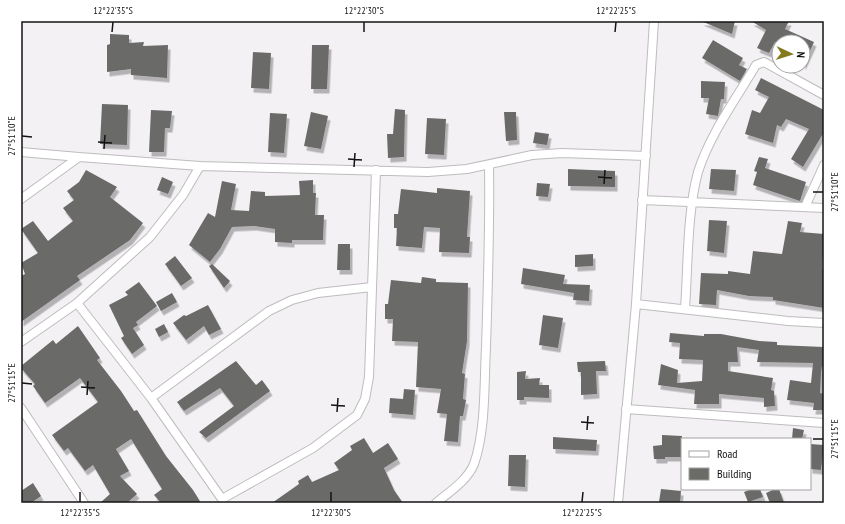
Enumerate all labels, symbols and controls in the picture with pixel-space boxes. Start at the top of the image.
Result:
text: 12°22'35"S [93,4,133,17]
text: 12°22'30"S [344,4,384,17]
text: 12°22'25"S [596,4,636,17]
north arrow [771,34,811,74]
text: N [794,51,808,58]
text: 27°51'10"E [5,116,18,156]
text: 27°51'10"E [828,172,841,212]
text: 27°51'15"E [5,363,18,403]
text: 27°51'15"E [828,419,841,459]
legend [681,438,811,490]
text: Road [717,446,737,461]
text: Building [717,466,752,481]
text: 12°22'35"S [60,506,100,519]
text: 12°22'30"S [311,506,351,519]
text: 12°22'25"S [562,506,602,519]

